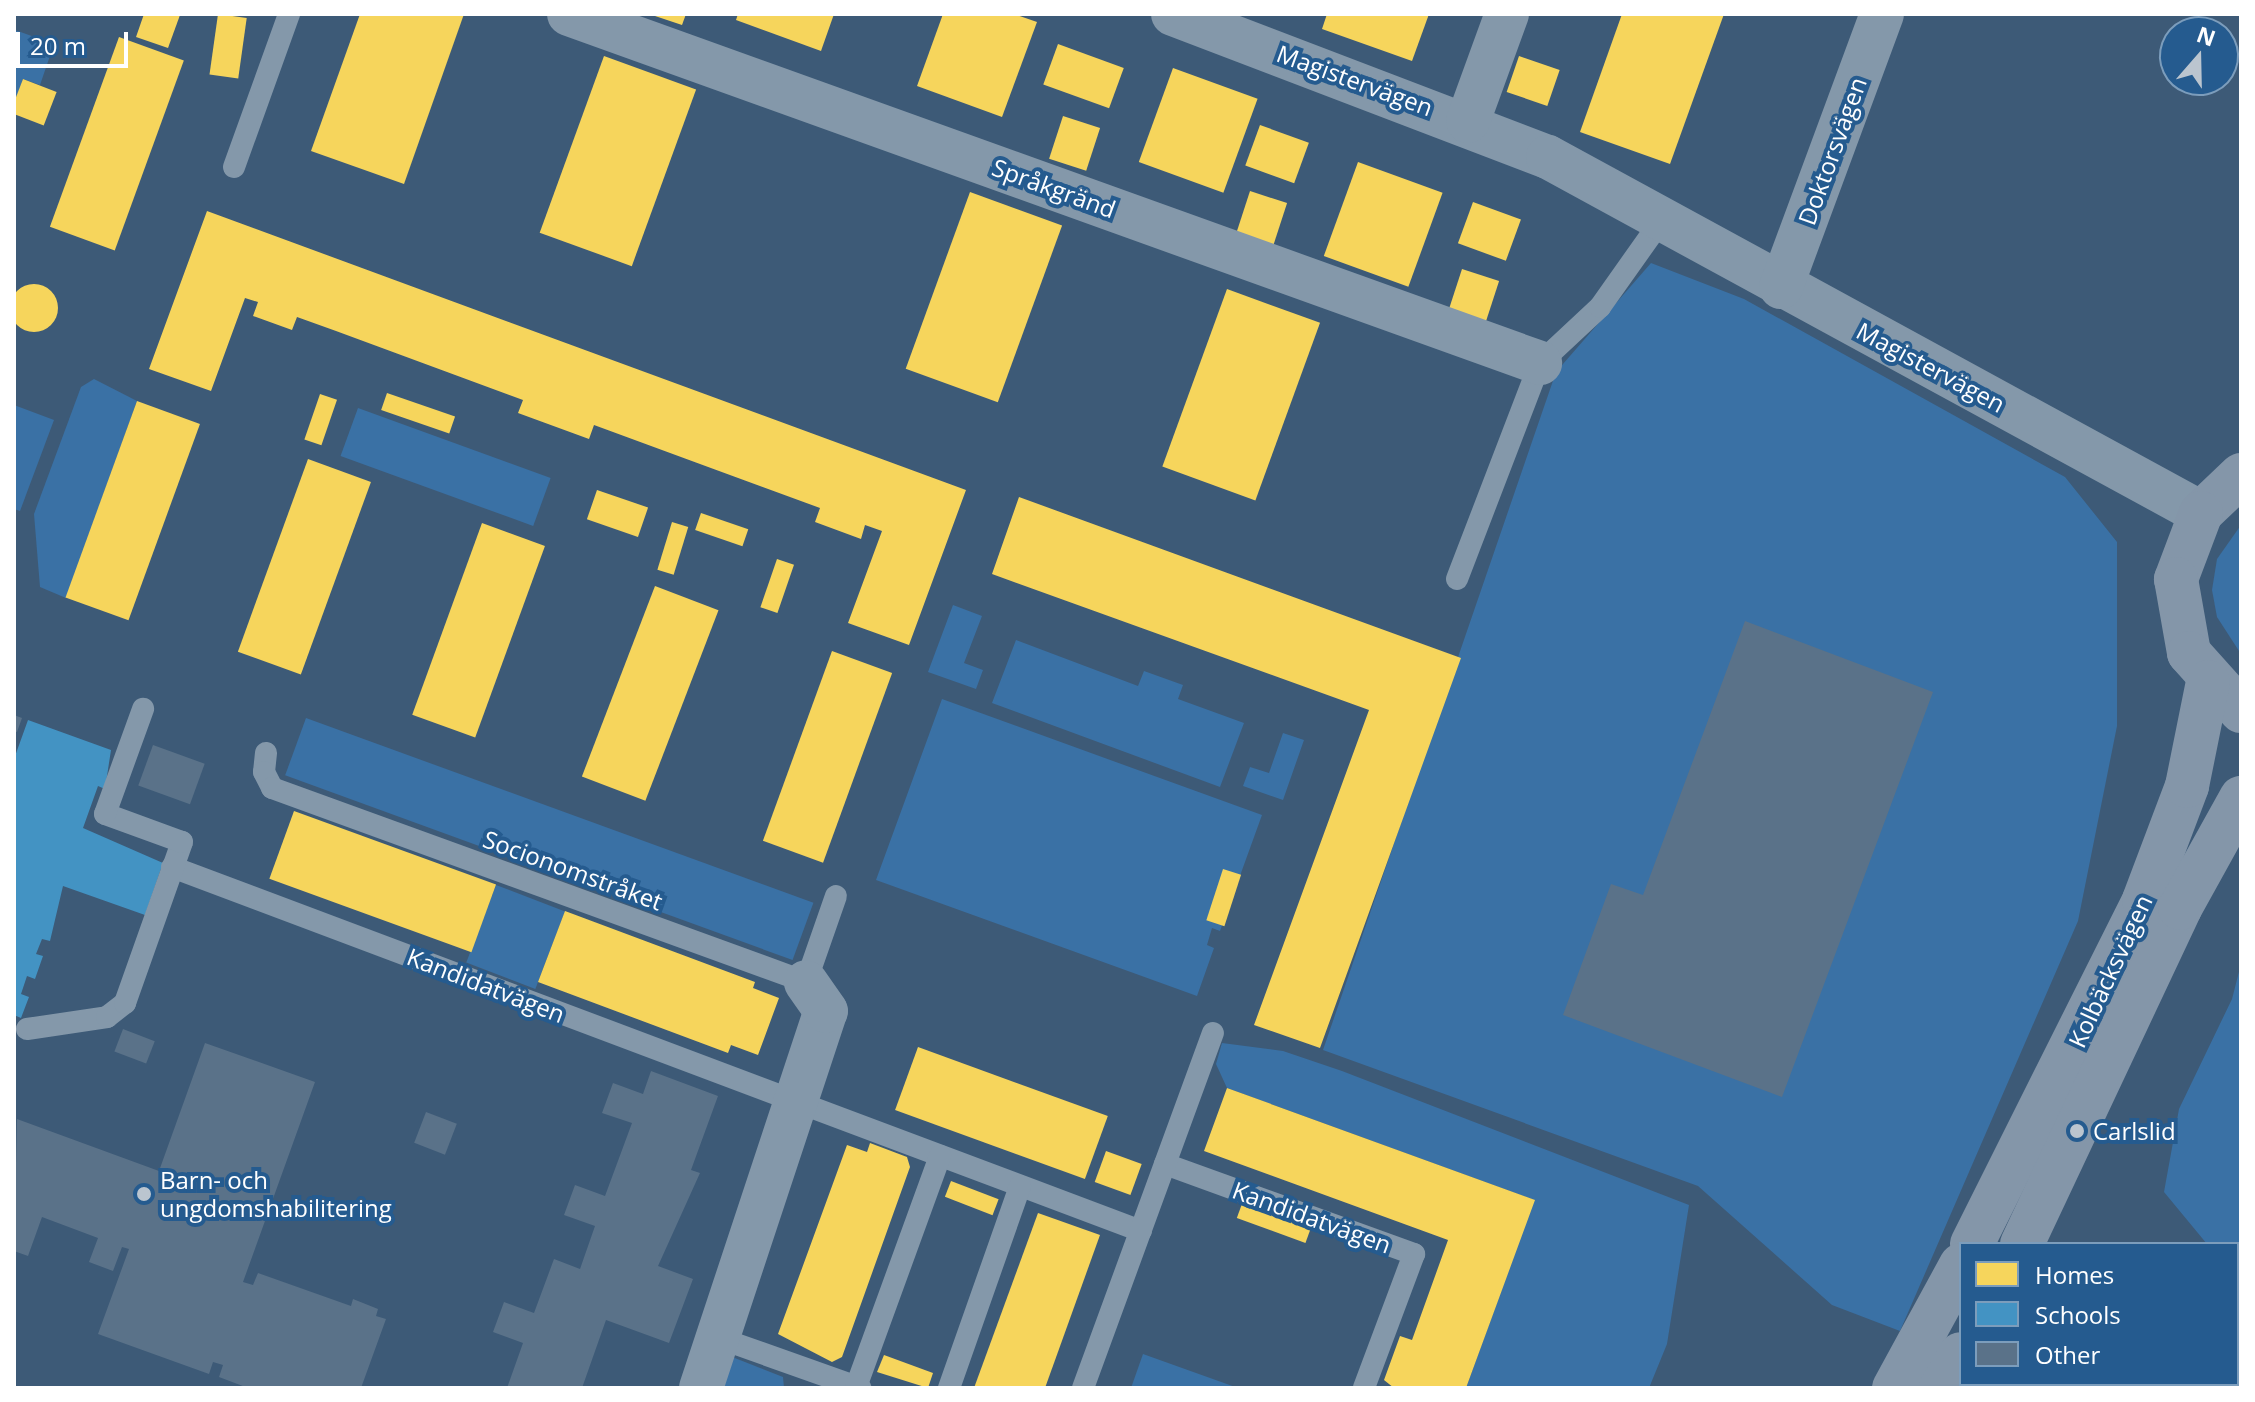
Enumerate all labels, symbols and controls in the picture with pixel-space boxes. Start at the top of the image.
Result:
scale bar [20,16,132,66]
north arrow [2159,16,2239,96]
text: N [2193,18,2220,52]
text: 20 m [30,29,86,62]
street label: Magistervägen [1273,38,1437,122]
street label: Doktorsvägen [1792,73,1872,229]
street label: Språkgränd [988,152,1120,224]
street label: Magistervägen [1852,316,2010,418]
street label: Socionomstråket [479,824,667,916]
street label: Kolbäcksvägen [2062,890,2158,1052]
street label: Kandidatvägen [403,942,569,1028]
place label: Carlslid [2093,1117,2176,1145]
marker: Carlslid [2068,1122,2086,1140]
place label: Barn- och ungdomshabilitering [160,1166,392,1222]
street label: Kandidatvägen [1229,1175,1395,1259]
marker: Barn- och ungdomshabilitering [135,1185,153,1203]
legend [1959,1242,2239,1386]
text: Homes [2035,1258,2114,1291]
text: Schools [2035,1298,2121,1331]
text: Other [2035,1338,2100,1371]

